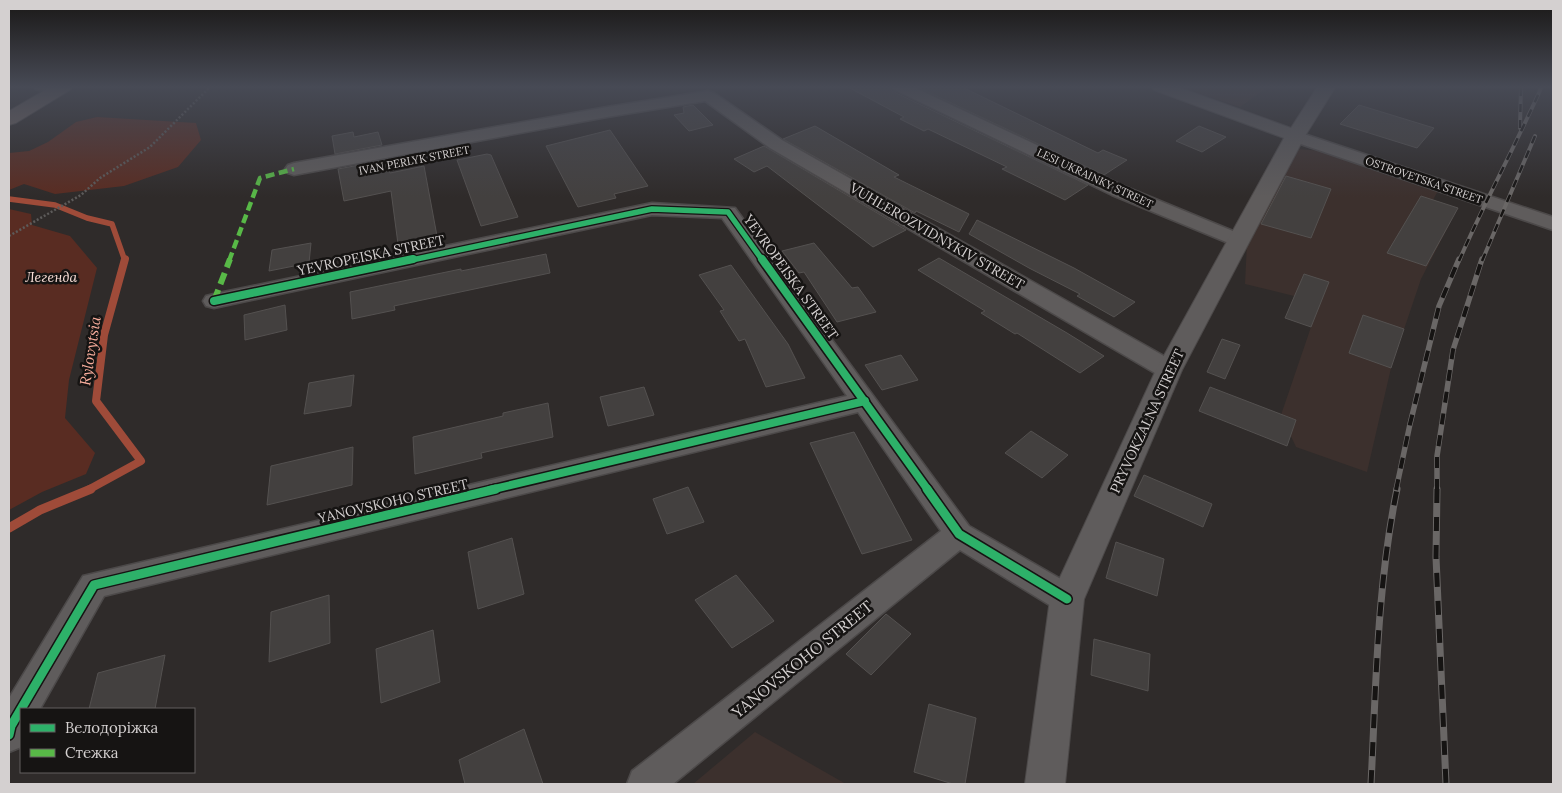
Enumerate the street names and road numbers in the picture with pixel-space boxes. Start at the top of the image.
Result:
street label: IVAN PERLYK STREET [357,142,471,178]
street label: LESI UKRAINKY STREET [1035,145,1155,211]
street label: OSTROVETSKA STREET [1364,153,1484,207]
street label: VUHLEROZVIDNYKIV STREET [846,178,1028,293]
street label: YEVROPEISKA STREET [739,210,842,343]
street label: YEVROPEISKA STREET [295,231,446,280]
street label: PRYVOKZALNA STREET [1106,346,1188,496]
street label: YANOVSKOHO STREET [315,475,470,527]
street label: YANOVSKOHO STREET [727,596,877,723]

